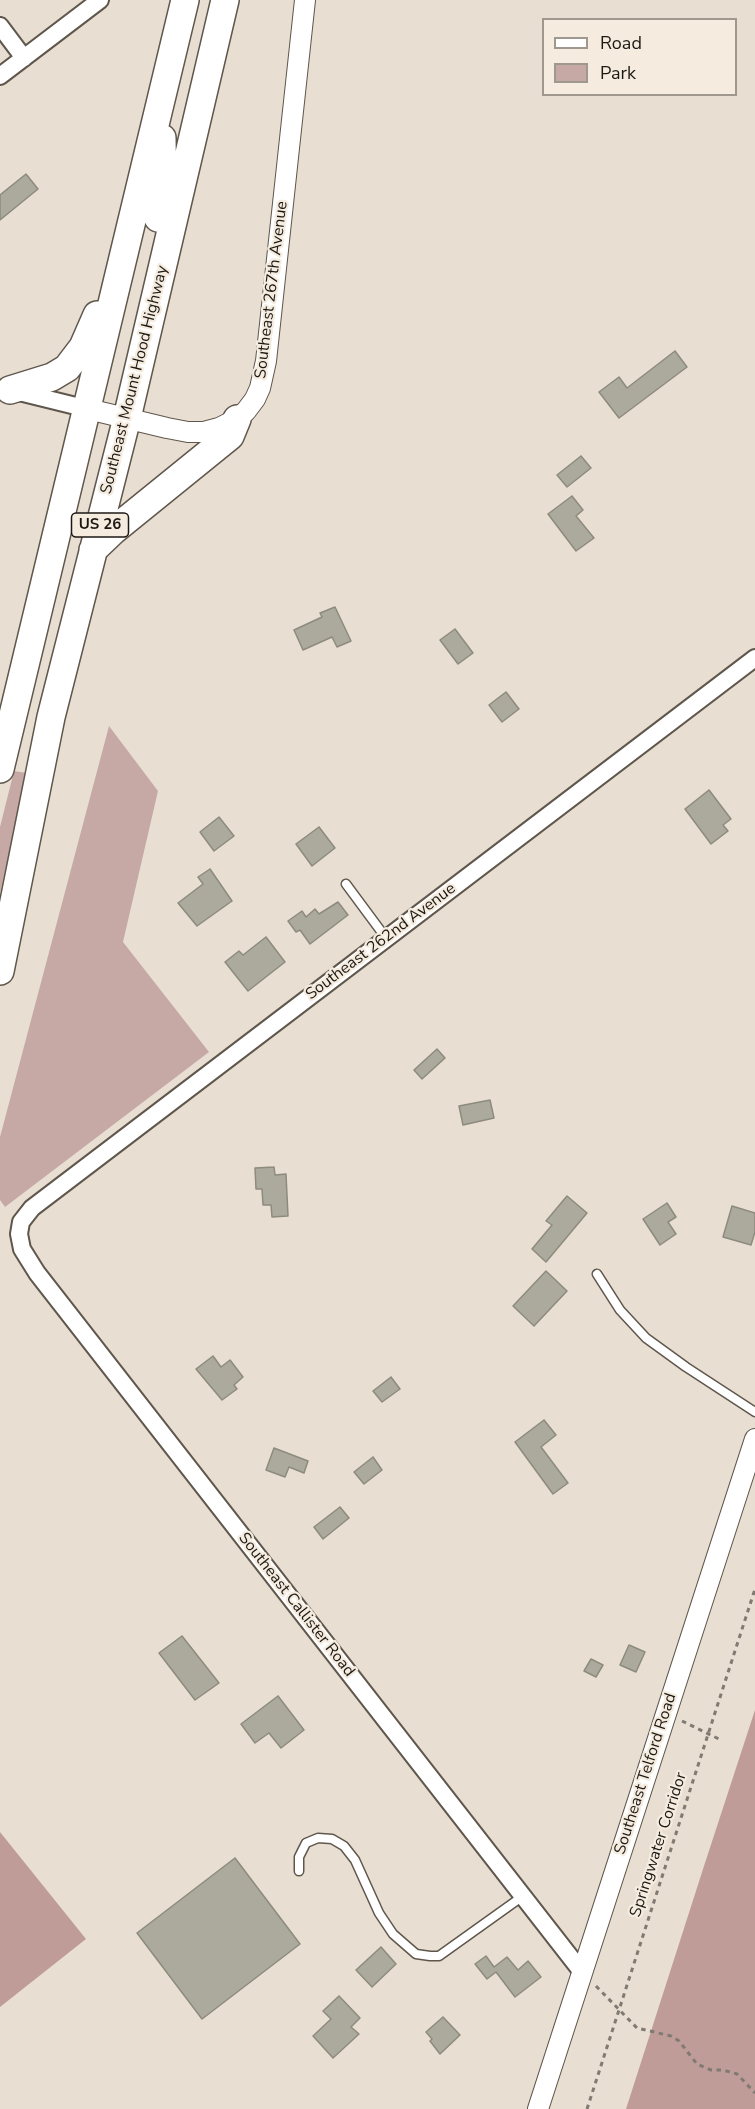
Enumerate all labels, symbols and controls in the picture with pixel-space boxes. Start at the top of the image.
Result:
legend [542,18,737,96]
text: Road [600,31,642,55]
text: Park [600,61,636,85]
street label: Southeast 267th Avenue [252,200,292,380]
street label: Southeast Mount Hood Highway [97,264,173,496]
road number: US 26 [72,513,128,537]
street label: Southeast 262nd Avenue [302,879,460,1005]
street label: Southeast Callister Road [234,1529,358,1681]
street label: Southeast Telford Road [611,1691,681,1857]
street label: Springwater Corridor [627,1770,691,1920]

